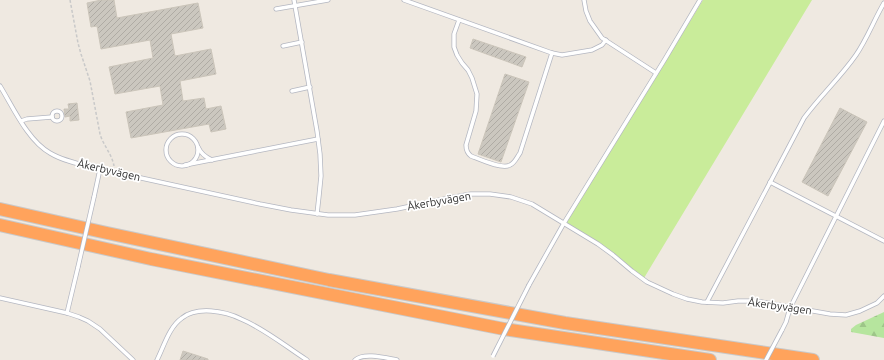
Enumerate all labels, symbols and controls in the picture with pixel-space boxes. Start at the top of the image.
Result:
street label: Åkerbyvägen [76,157,142,183]
street label: Åkerbyvägen [406,190,472,212]
street label: Åkerbyvägen [747,296,813,316]

